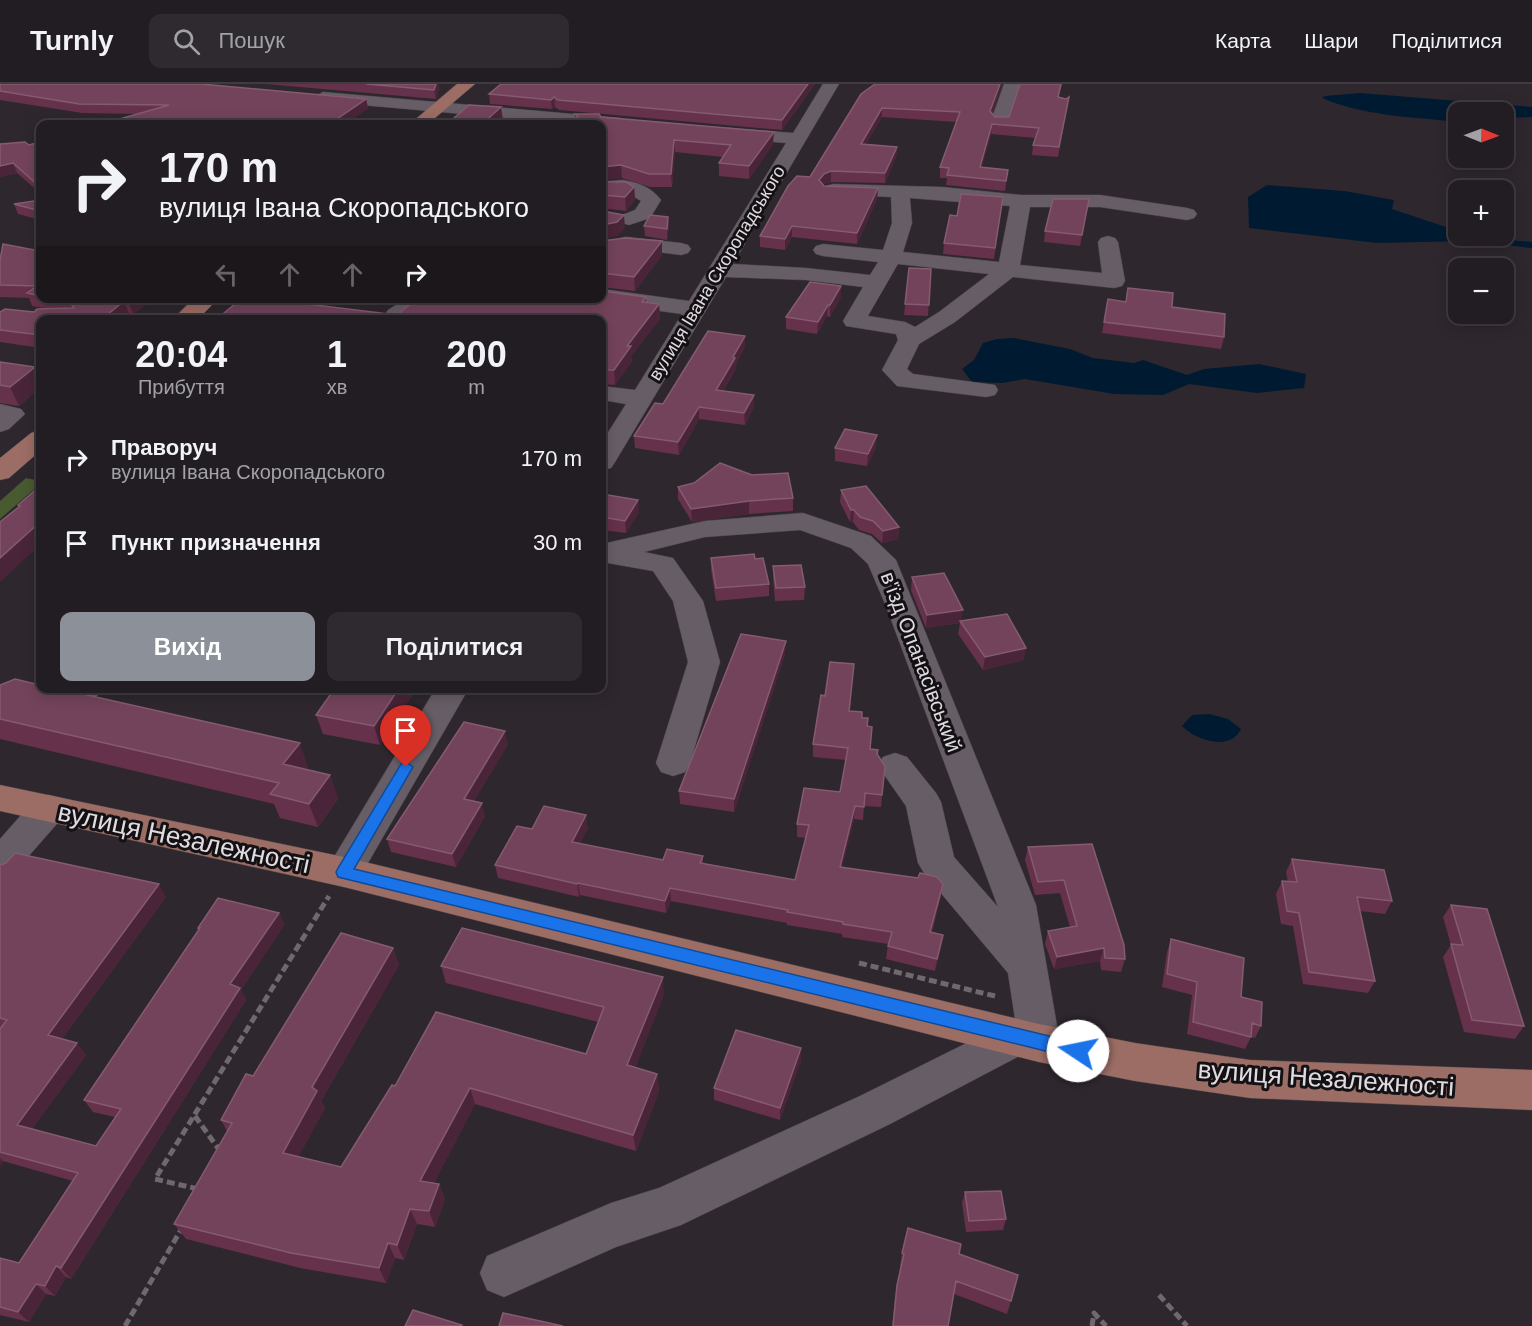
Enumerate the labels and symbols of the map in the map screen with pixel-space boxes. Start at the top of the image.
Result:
north arrow [1448,102,1514,168]
street label: вулиця Івана Скоропадського [645,162,789,384]
street label: в'їзд Опанасівський [876,568,966,755]
pin [380,705,431,767]
street label: вулиця Незалежності [55,797,313,879]
position arrow [1046,1019,1110,1083]
street label: вулиця Незалежності [1197,1054,1455,1102]

